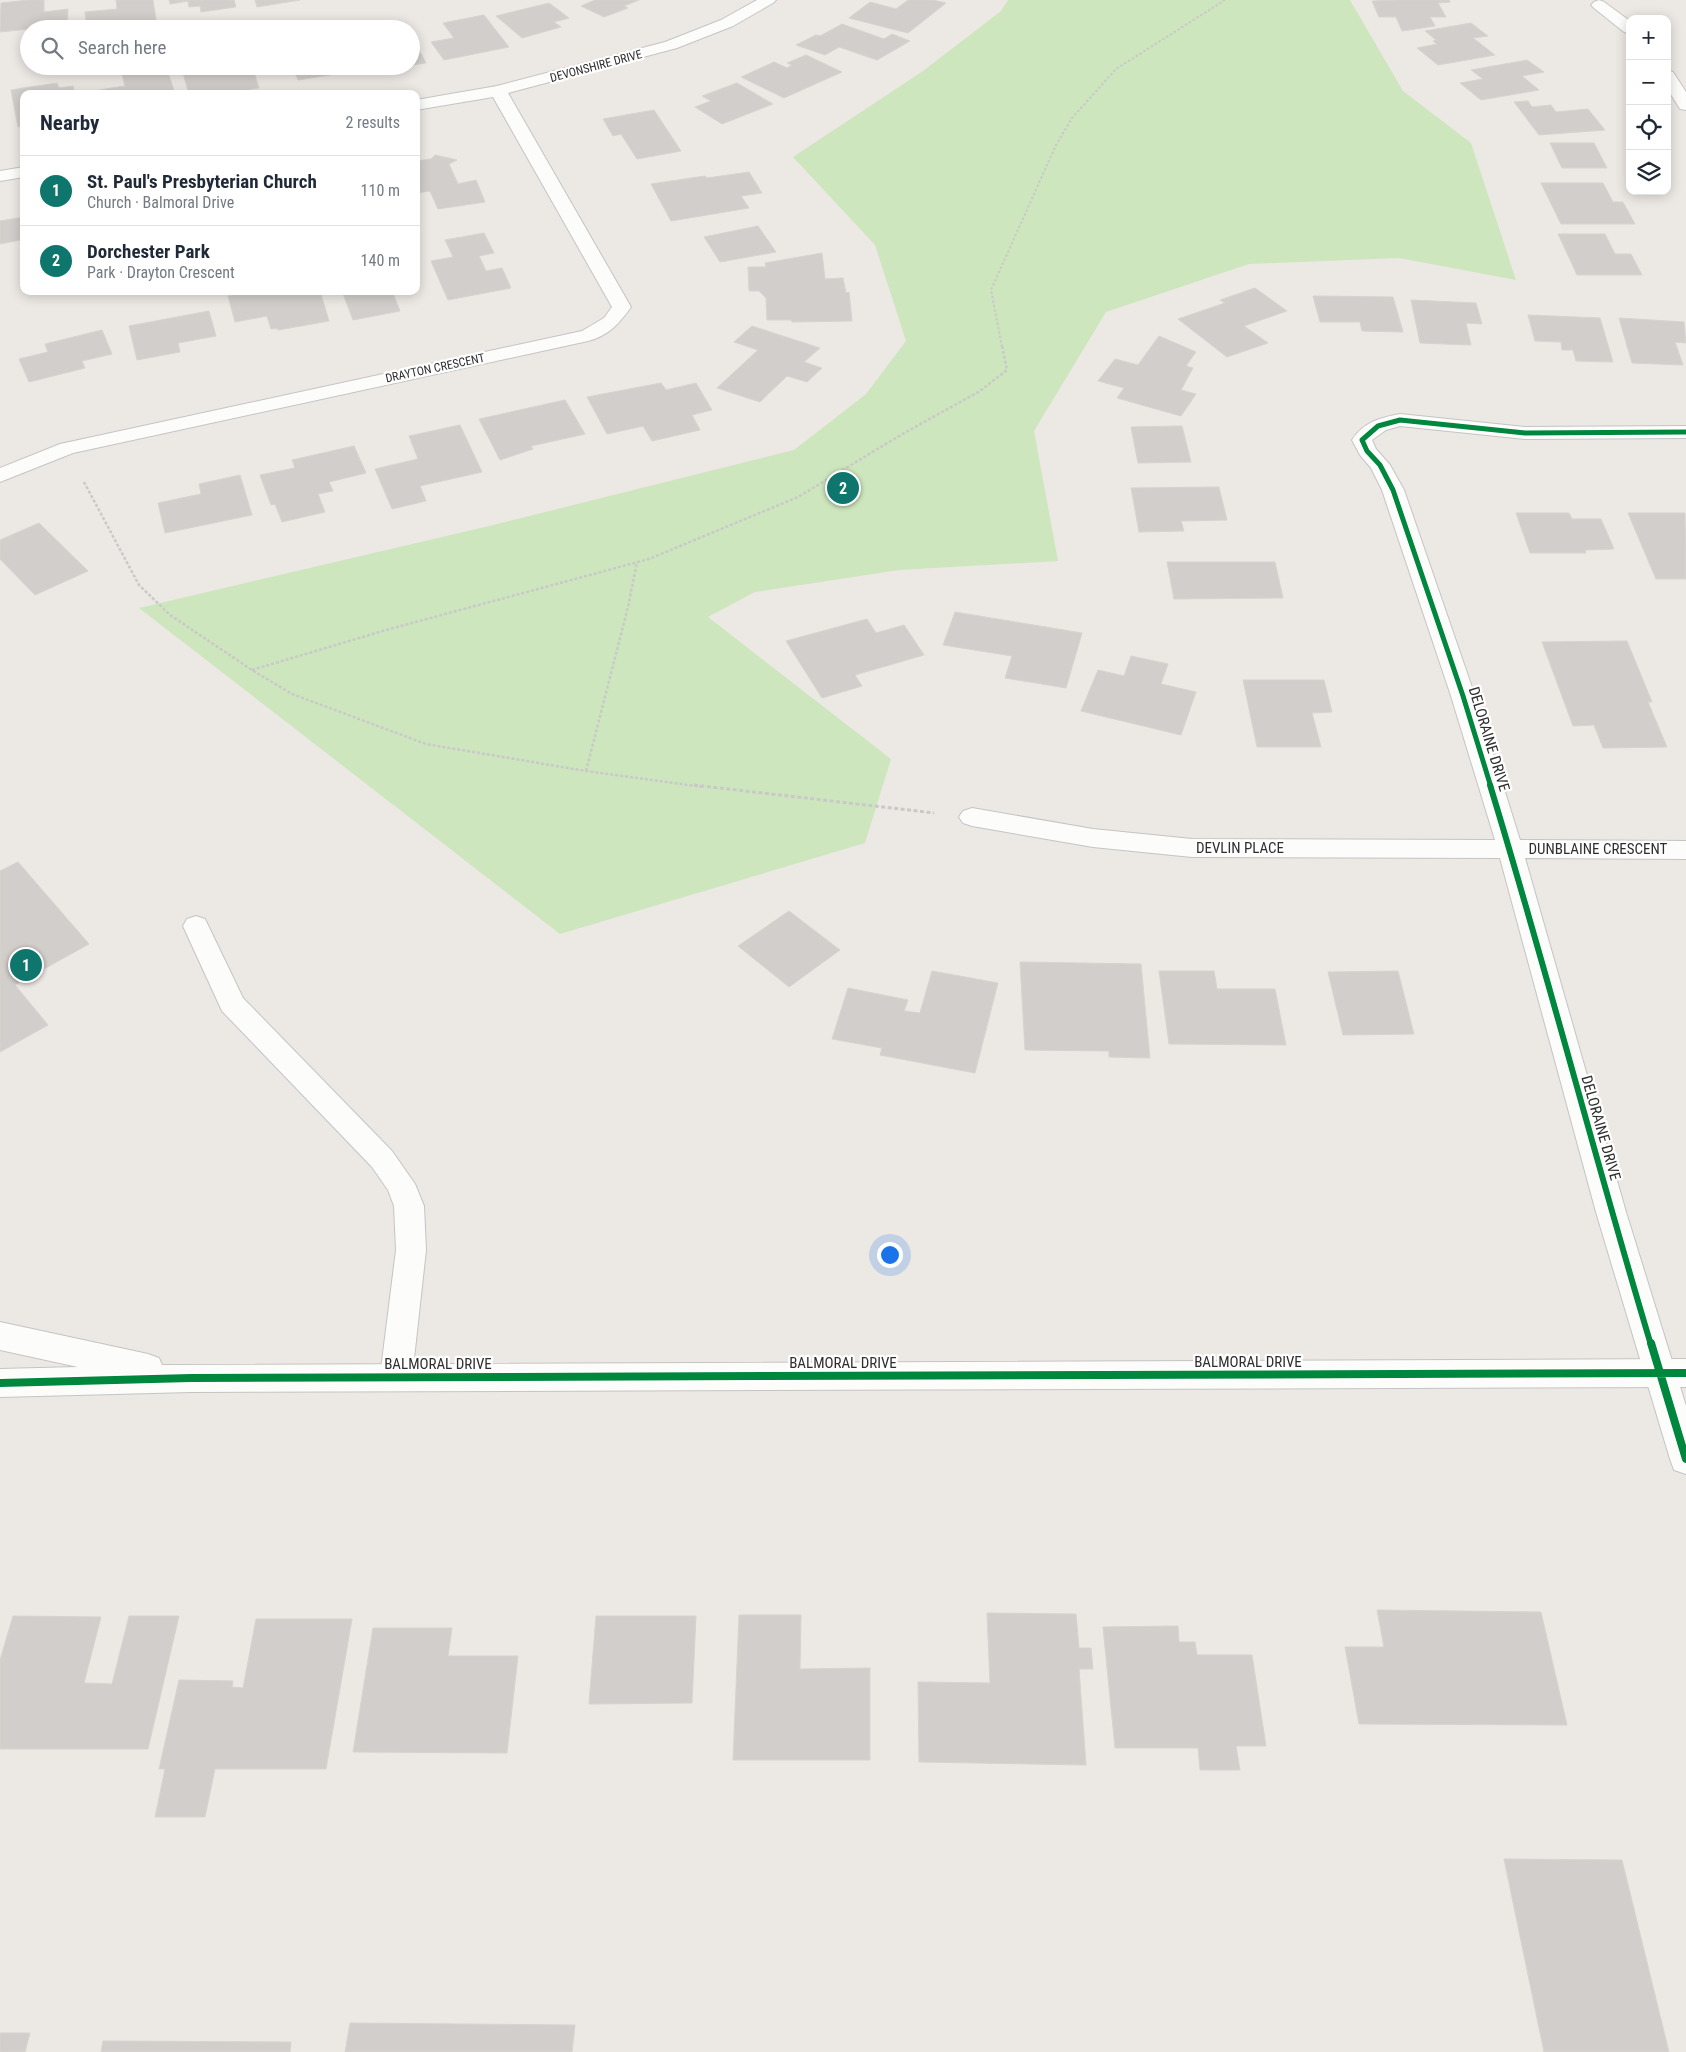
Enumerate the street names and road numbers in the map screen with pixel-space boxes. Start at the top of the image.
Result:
street label: DEVONSHIRE DRIVE [548,47,644,85]
street label: DRAYTON CRESCENT [384,351,486,385]
street label: DELORAINE DRIVE [1465,685,1513,793]
street label: DEVLIN PLACE [1196,839,1284,857]
street label: DUNBLAINE CRESCENT [1529,840,1668,858]
street label: DELORAINE DRIVE [1577,1073,1625,1183]
street label: BALMORAL DRIVE [1194,1353,1302,1371]
street label: BALMORAL DRIVE [789,1354,897,1372]
street label: BALMORAL DRIVE [384,1355,492,1373]

